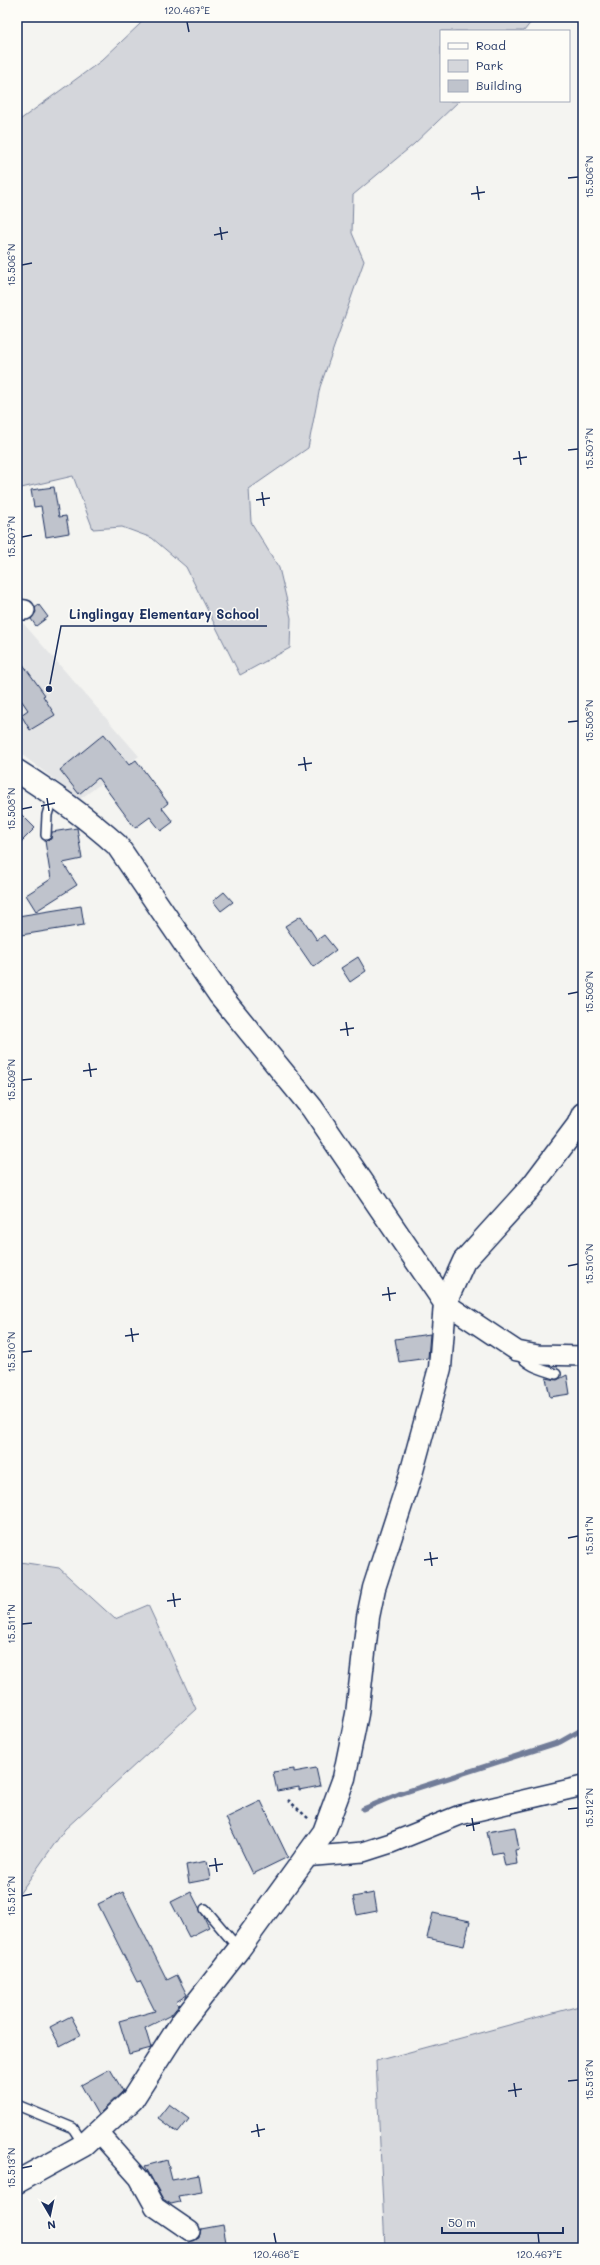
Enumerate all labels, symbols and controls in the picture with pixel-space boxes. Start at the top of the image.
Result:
text: 120.467°E [164,3,210,17]
legend [440,30,570,102]
text: Road [476,37,506,53]
text: Park [476,57,503,73]
text: Building [476,77,522,93]
text: 15.506°N [582,156,596,198]
text: 15.506°N [4,244,18,286]
text: 15.507°N [582,428,596,470]
text: 15.507°N [4,516,18,558]
callout: Linglingay Elementary School [61,601,267,626]
text: Linglingay Elementary School [69,605,259,623]
text: 15.508°N [582,700,596,742]
text: 15.508°N [4,788,18,830]
text: 15.509°N [582,971,596,1013]
text: 15.509°N [4,1059,18,1101]
text: 15.510°N [582,1244,596,1284]
text: 15.510°N [4,1332,18,1372]
text: 15.511°N [582,1516,596,1556]
text: 15.511°N [4,1604,18,1644]
text: 15.512°N [582,1788,596,1828]
text: 15.512°N [4,1876,18,1916]
text: 15.513°N [582,2060,596,2100]
text: 15.513°N [4,2148,18,2188]
north arrow [30,2195,70,2235]
scale bar [442,2209,563,2235]
text: 50 m [448,2214,476,2230]
text: N [46,2217,57,2233]
text: 120.468°E [253,2247,300,2261]
text: 120.467°E [516,2247,562,2261]

